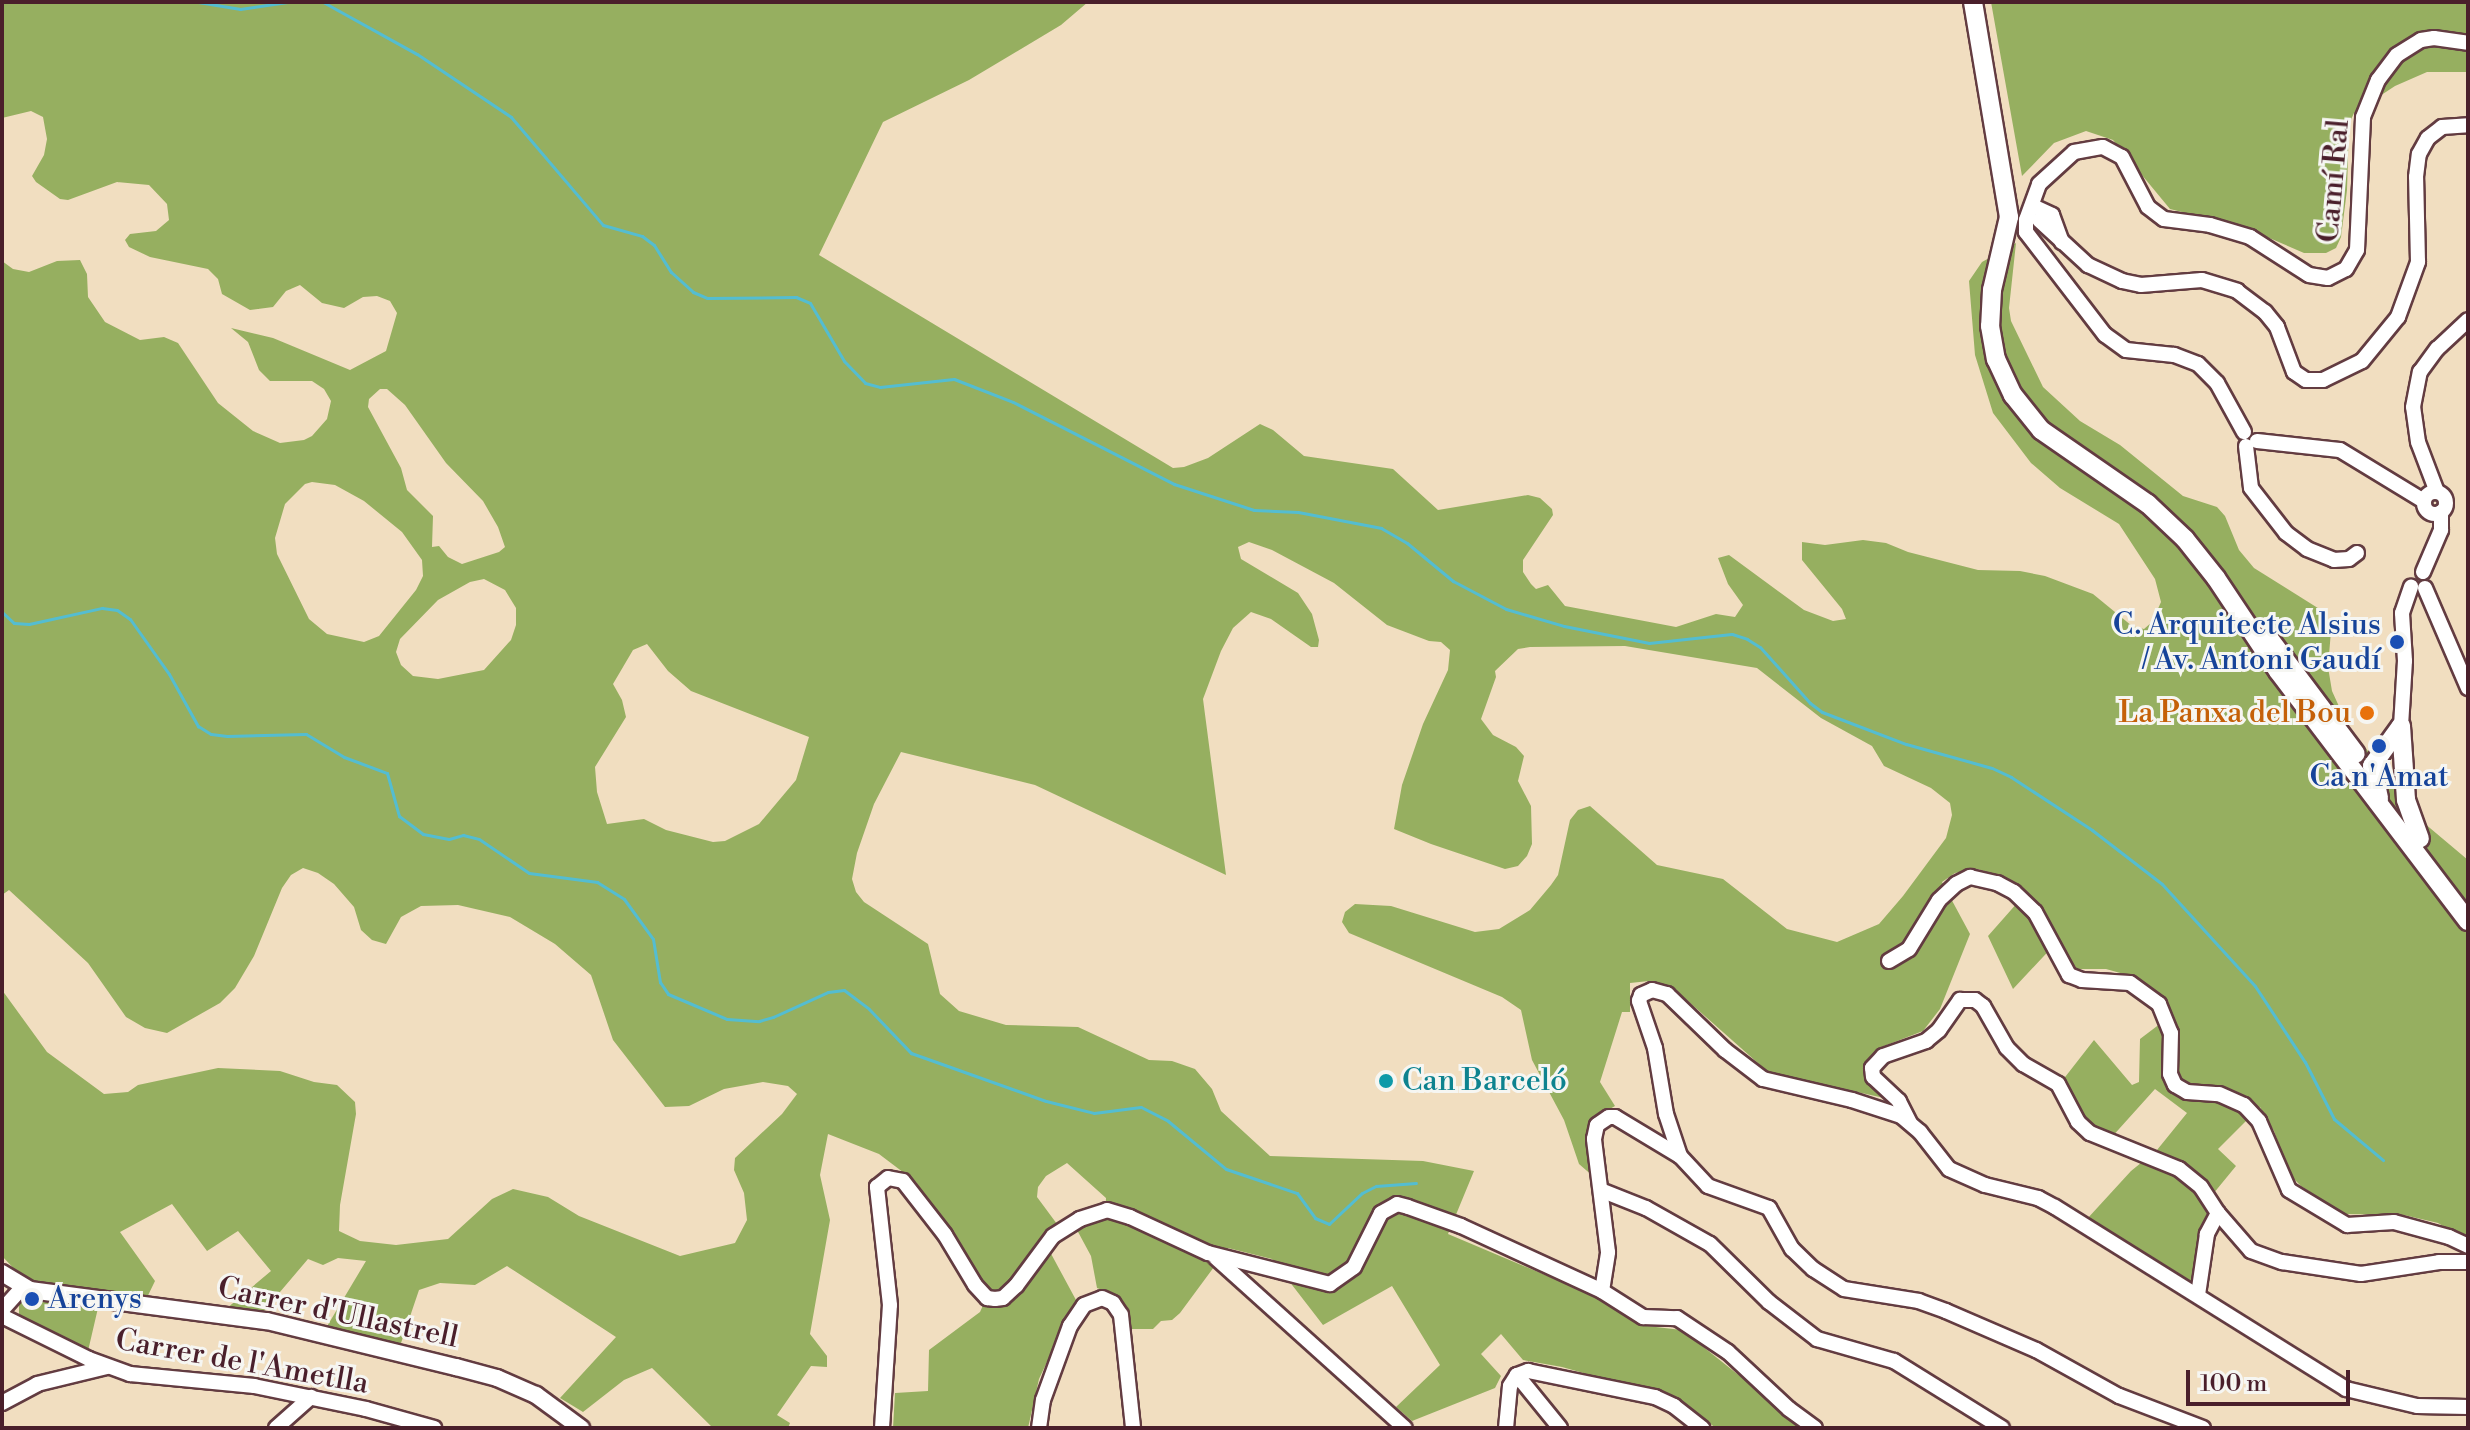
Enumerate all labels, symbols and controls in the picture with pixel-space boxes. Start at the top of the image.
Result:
street label: Camí Ral [2311,118,2357,244]
place label: C. Arquitecte Alsius / Av. Antoni Gaudí [2113,607,2381,678]
marker: C. Arquitecte Alsius / Av. Antoni Gaudí [2388,633,2406,651]
place label: La Panxa del Bou [2118,695,2351,731]
marker: La Panxa del Bou [2358,704,2376,722]
marker: Ca n'Amat [2370,737,2388,755]
place label: Ca n'Amat [2309,759,2449,795]
place label: Can Barceló [1402,1063,1567,1099]
marker: Can Barceló [1377,1072,1395,1090]
street label: Carrer d'Ullastrell [215,1270,461,1356]
place label: Arenys [48,1281,142,1317]
marker: Arenys [23,1290,41,1308]
street label: Carrer de l'Ametlla [113,1322,371,1402]
scale bar [2190,1354,2354,1404]
text: 100 m [2200,1369,2267,1399]

